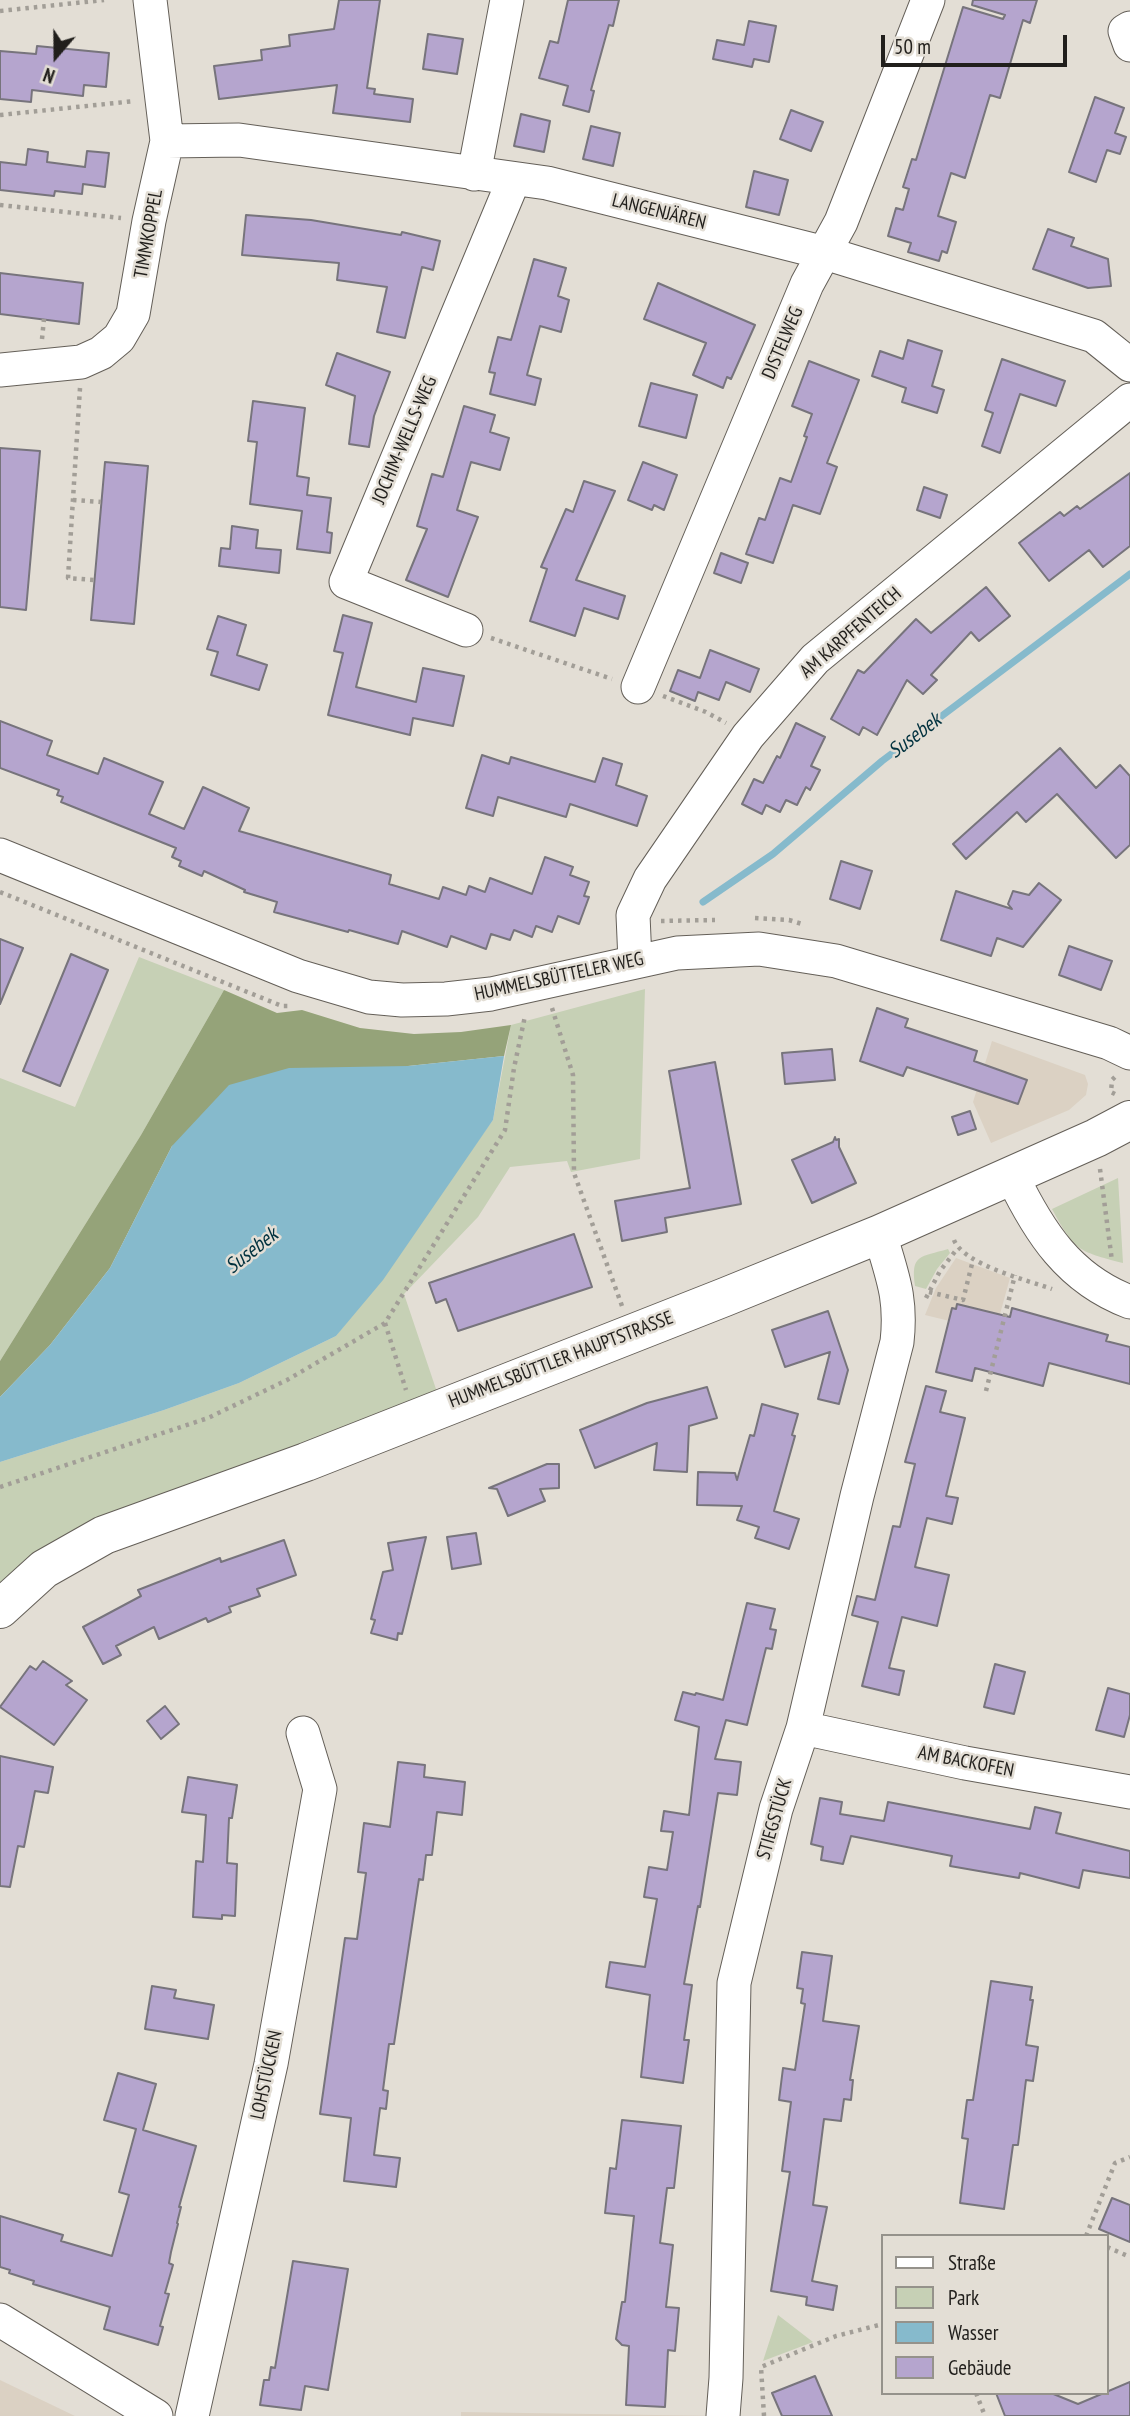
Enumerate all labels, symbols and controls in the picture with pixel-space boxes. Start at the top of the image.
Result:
north arrow [21,21,91,91]
scale bar [885,21,1070,65]
text: 50 m [894,33,931,60]
text: N [40,63,58,89]
street label: TIMMKOPPEL [130,188,168,280]
street label: LANGENJÄREN [610,189,708,235]
street label: DISTELWEG [758,303,808,383]
street label: JOCHIM-WELLS-WEG [368,373,442,507]
street label: AM KARPFENTEICH [796,583,906,683]
water label: Susebek [884,708,946,764]
street label: HUMMELSBÜTTELER WEG [472,948,646,1006]
water label: Susebek [221,1223,283,1279]
street label: HUMMELSBÜTTLER HAUPTSTRASSE [446,1307,676,1413]
street label: AM BACKOFEN [916,1742,1016,1782]
street label: STIEGSTÜCK [753,1776,797,1862]
street label: LOHSTÜCKEN [246,2028,288,2122]
legend [881,2234,1109,2395]
text: Straße [948,2249,996,2276]
text: Park [948,2284,979,2311]
text: Wasser [948,2319,998,2346]
text: Gebäude [948,2354,1011,2381]

